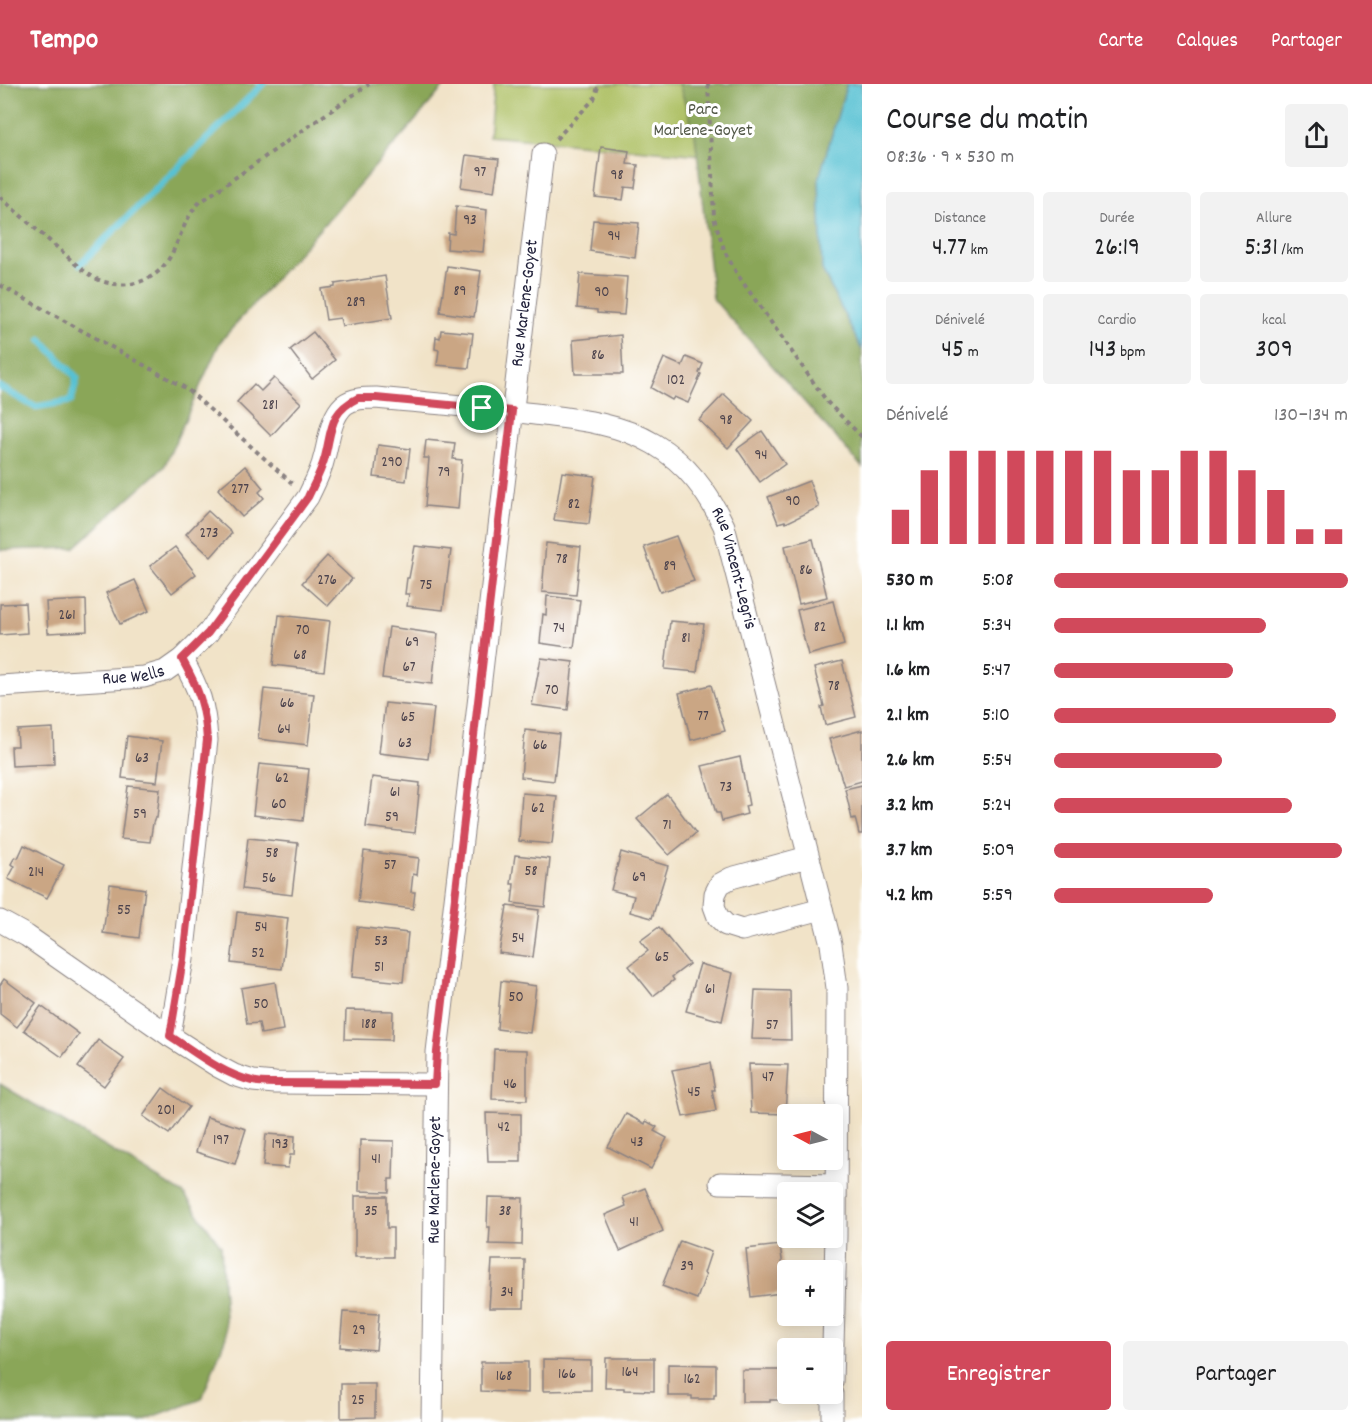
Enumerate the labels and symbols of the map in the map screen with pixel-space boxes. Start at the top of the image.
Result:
park label: Parc Marlene-Goyet [653,98,753,144]
house number: 97 [474,162,487,184]
house number: 98 [611,165,623,187]
house number: 93 [463,210,477,232]
house number: 94 [607,226,621,248]
street label: Rue Marlene-Goyet [505,238,545,368]
house number: 89 [454,281,466,303]
house number: 90 [594,282,610,304]
house number: 289 [346,292,366,314]
house number: 86 [591,345,605,367]
house number: 102 [667,370,685,392]
pin [456,382,507,433]
house number: 281 [262,395,278,417]
house number: 98 [720,410,732,432]
house number: 94 [754,445,768,467]
house number: 290 [381,452,403,474]
house number: 79 [438,462,450,484]
house number: 277 [231,479,249,501]
house number: 90 [785,491,801,513]
house number: 82 [568,494,580,516]
street label: Rue Vincent-Legris [704,503,763,632]
house number: 273 [200,523,218,545]
house number: 78 [556,549,568,571]
house number: 89 [664,556,676,578]
house number: 86 [799,560,813,582]
house number: 276 [317,570,337,592]
house number: 75 [420,575,432,597]
house number: 261 [58,605,76,627]
house number: 82 [814,617,826,639]
house number: 74 [553,618,565,640]
house number: 70 [296,620,310,642]
house number: 81 [681,628,691,650]
house number: 69 [405,632,419,654]
house number: 68 [293,645,307,667]
house number: 67 [402,657,416,679]
street label: Rue Wells [102,659,168,692]
house number: 78 [828,676,840,698]
house number: 70 [545,680,559,702]
house number: 66 [280,693,294,715]
house number: 77 [697,706,709,728]
house number: 65 [401,707,415,729]
house number: 64 [277,719,291,741]
house number: 63 [398,733,412,755]
house number: 66 [533,735,547,757]
house number: 63 [135,748,149,770]
house number: 62 [275,768,289,790]
house number: 73 [720,777,732,799]
house number: 61 [390,782,400,804]
house number: 60 [271,794,287,816]
house number: 62 [531,798,545,820]
house number: 59 [133,804,147,826]
house number: 59 [385,807,399,829]
house number: 71 [662,815,672,837]
house number: 58 [266,843,278,865]
house number: 57 [384,855,397,877]
house number: 58 [525,861,537,883]
house number: 214 [28,862,44,884]
house number: 69 [632,867,646,889]
house number: 56 [262,868,276,890]
house number: 55 [117,900,131,922]
house number: 54 [254,917,268,939]
house number: 54 [511,928,525,950]
house number: 53 [374,931,388,953]
house number: 52 [251,943,265,965]
house number: 65 [655,947,669,969]
house number: 51 [374,957,384,979]
house number: 61 [705,979,715,1001]
house number: 50 [508,987,524,1009]
house number: 50 [253,994,269,1016]
house number: 188 [361,1014,377,1036]
house number: 57 [766,1015,779,1037]
house number: 47 [762,1067,774,1089]
house number: 46 [503,1074,517,1096]
house number: 45 [687,1082,701,1104]
house number: 201 [157,1100,175,1122]
north arrow [777,1104,843,1170]
street label: Rue Marlene-Goyet [422,1116,449,1244]
house number: 42 [498,1117,510,1139]
house number: 197 [213,1130,229,1152]
house number: 43 [631,1132,643,1154]
house number: 193 [272,1134,288,1156]
house number: 41 [371,1149,381,1171]
house number: 35 [364,1201,378,1223]
house number: 38 [499,1201,511,1223]
house number: 41 [629,1212,639,1234]
house number: 39 [680,1256,694,1278]
house number: 34 [501,1282,513,1304]
house number: 29 [352,1320,366,1342]
house number: 164 [622,1362,638,1384]
house number: 166 [558,1364,576,1386]
house number: 168 [496,1366,512,1388]
house number: 162 [683,1369,701,1391]
house number: 25 [351,1390,365,1412]

